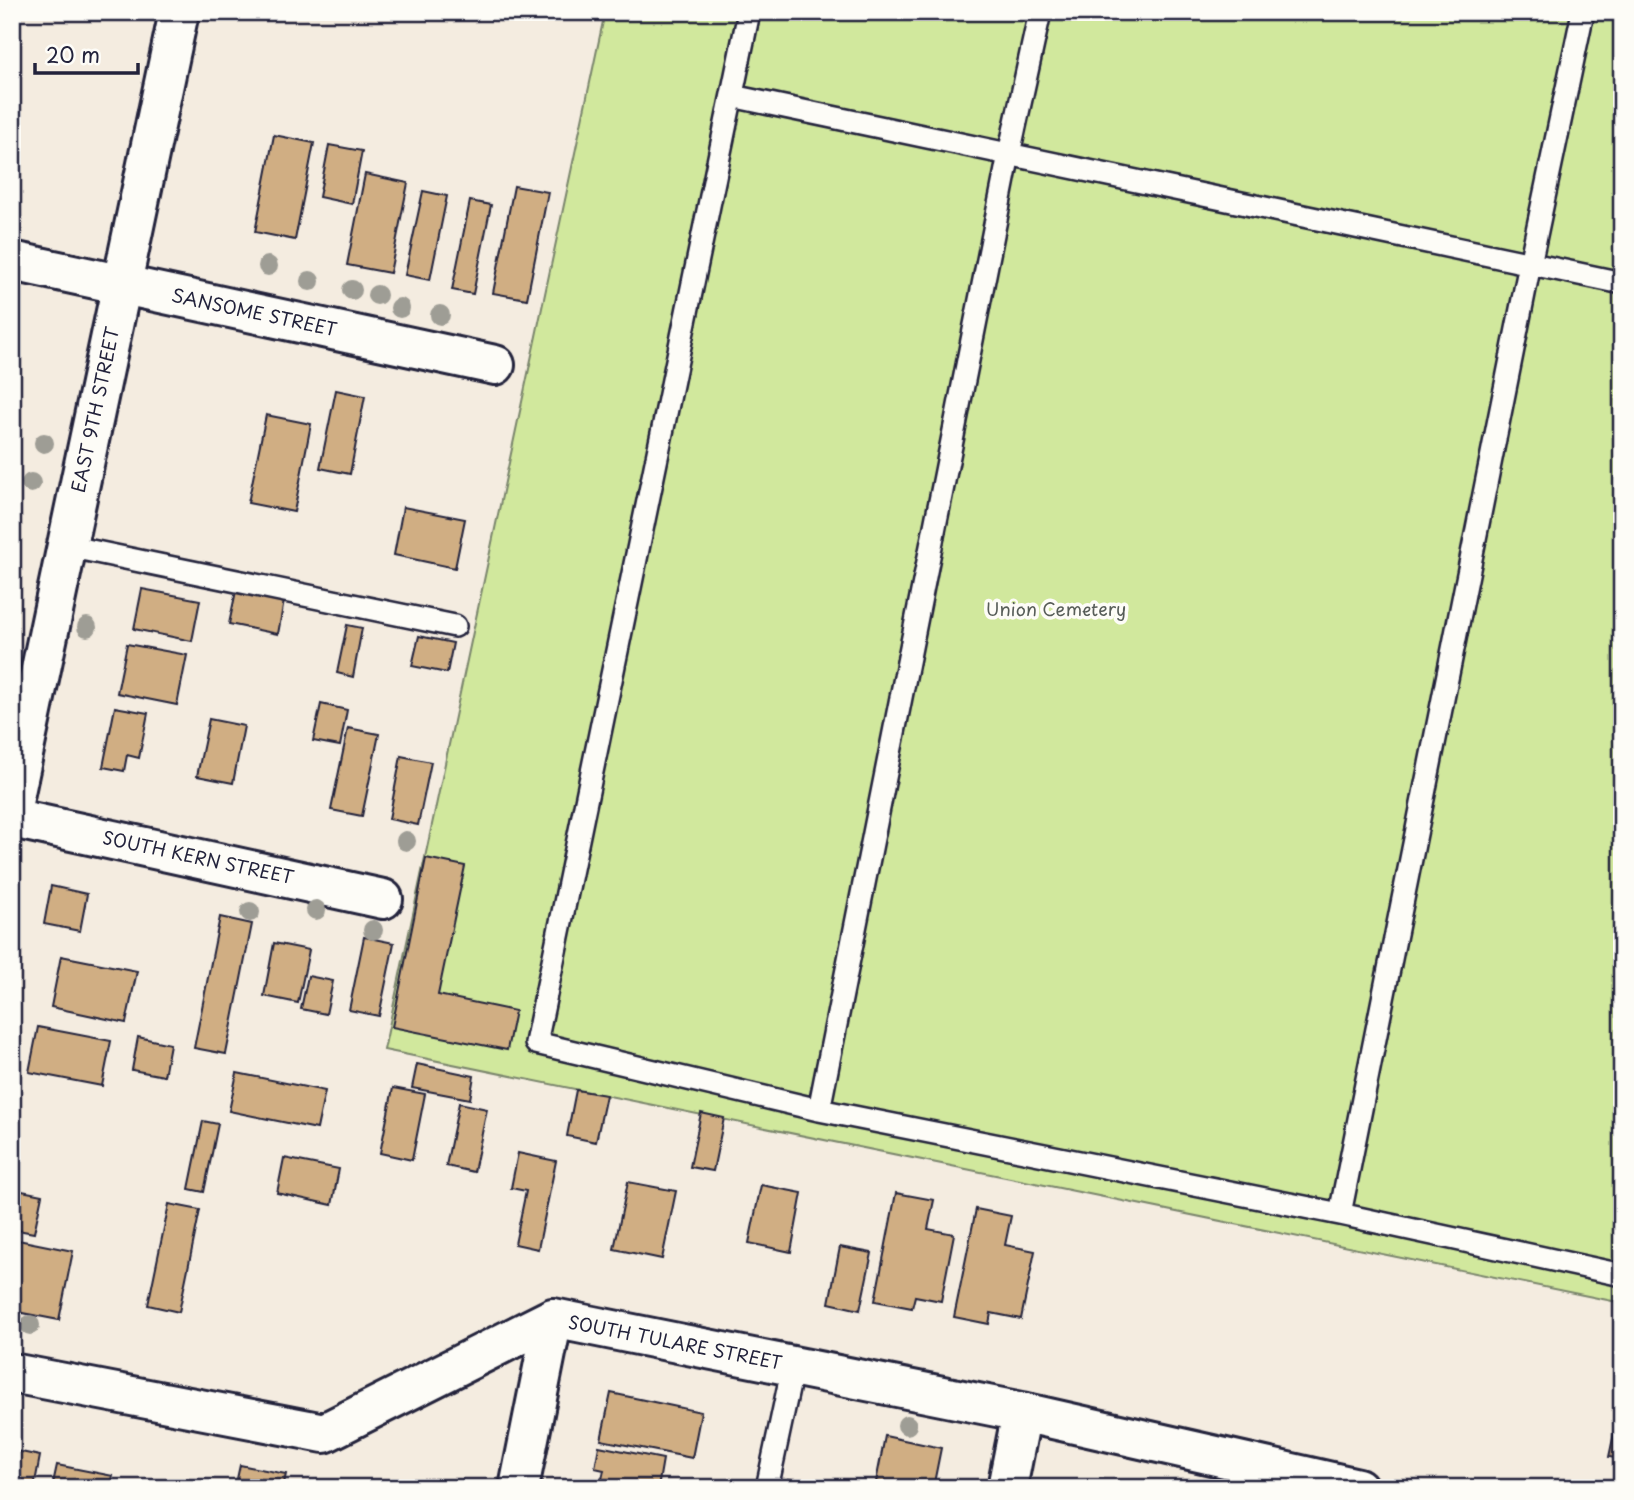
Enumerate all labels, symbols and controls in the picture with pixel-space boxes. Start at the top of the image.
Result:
scale bar [35,32,138,76]
text: 20 m [46,38,100,70]
street label: SANSOME STREET [169,281,339,342]
street label: EAST 9TH STREET [64,324,125,495]
park label: Union Cemetery [986,595,1126,622]
street label: SOUTH KERN STREET [100,823,297,890]
street label: SOUTH TULARE STREET [566,1308,784,1375]

